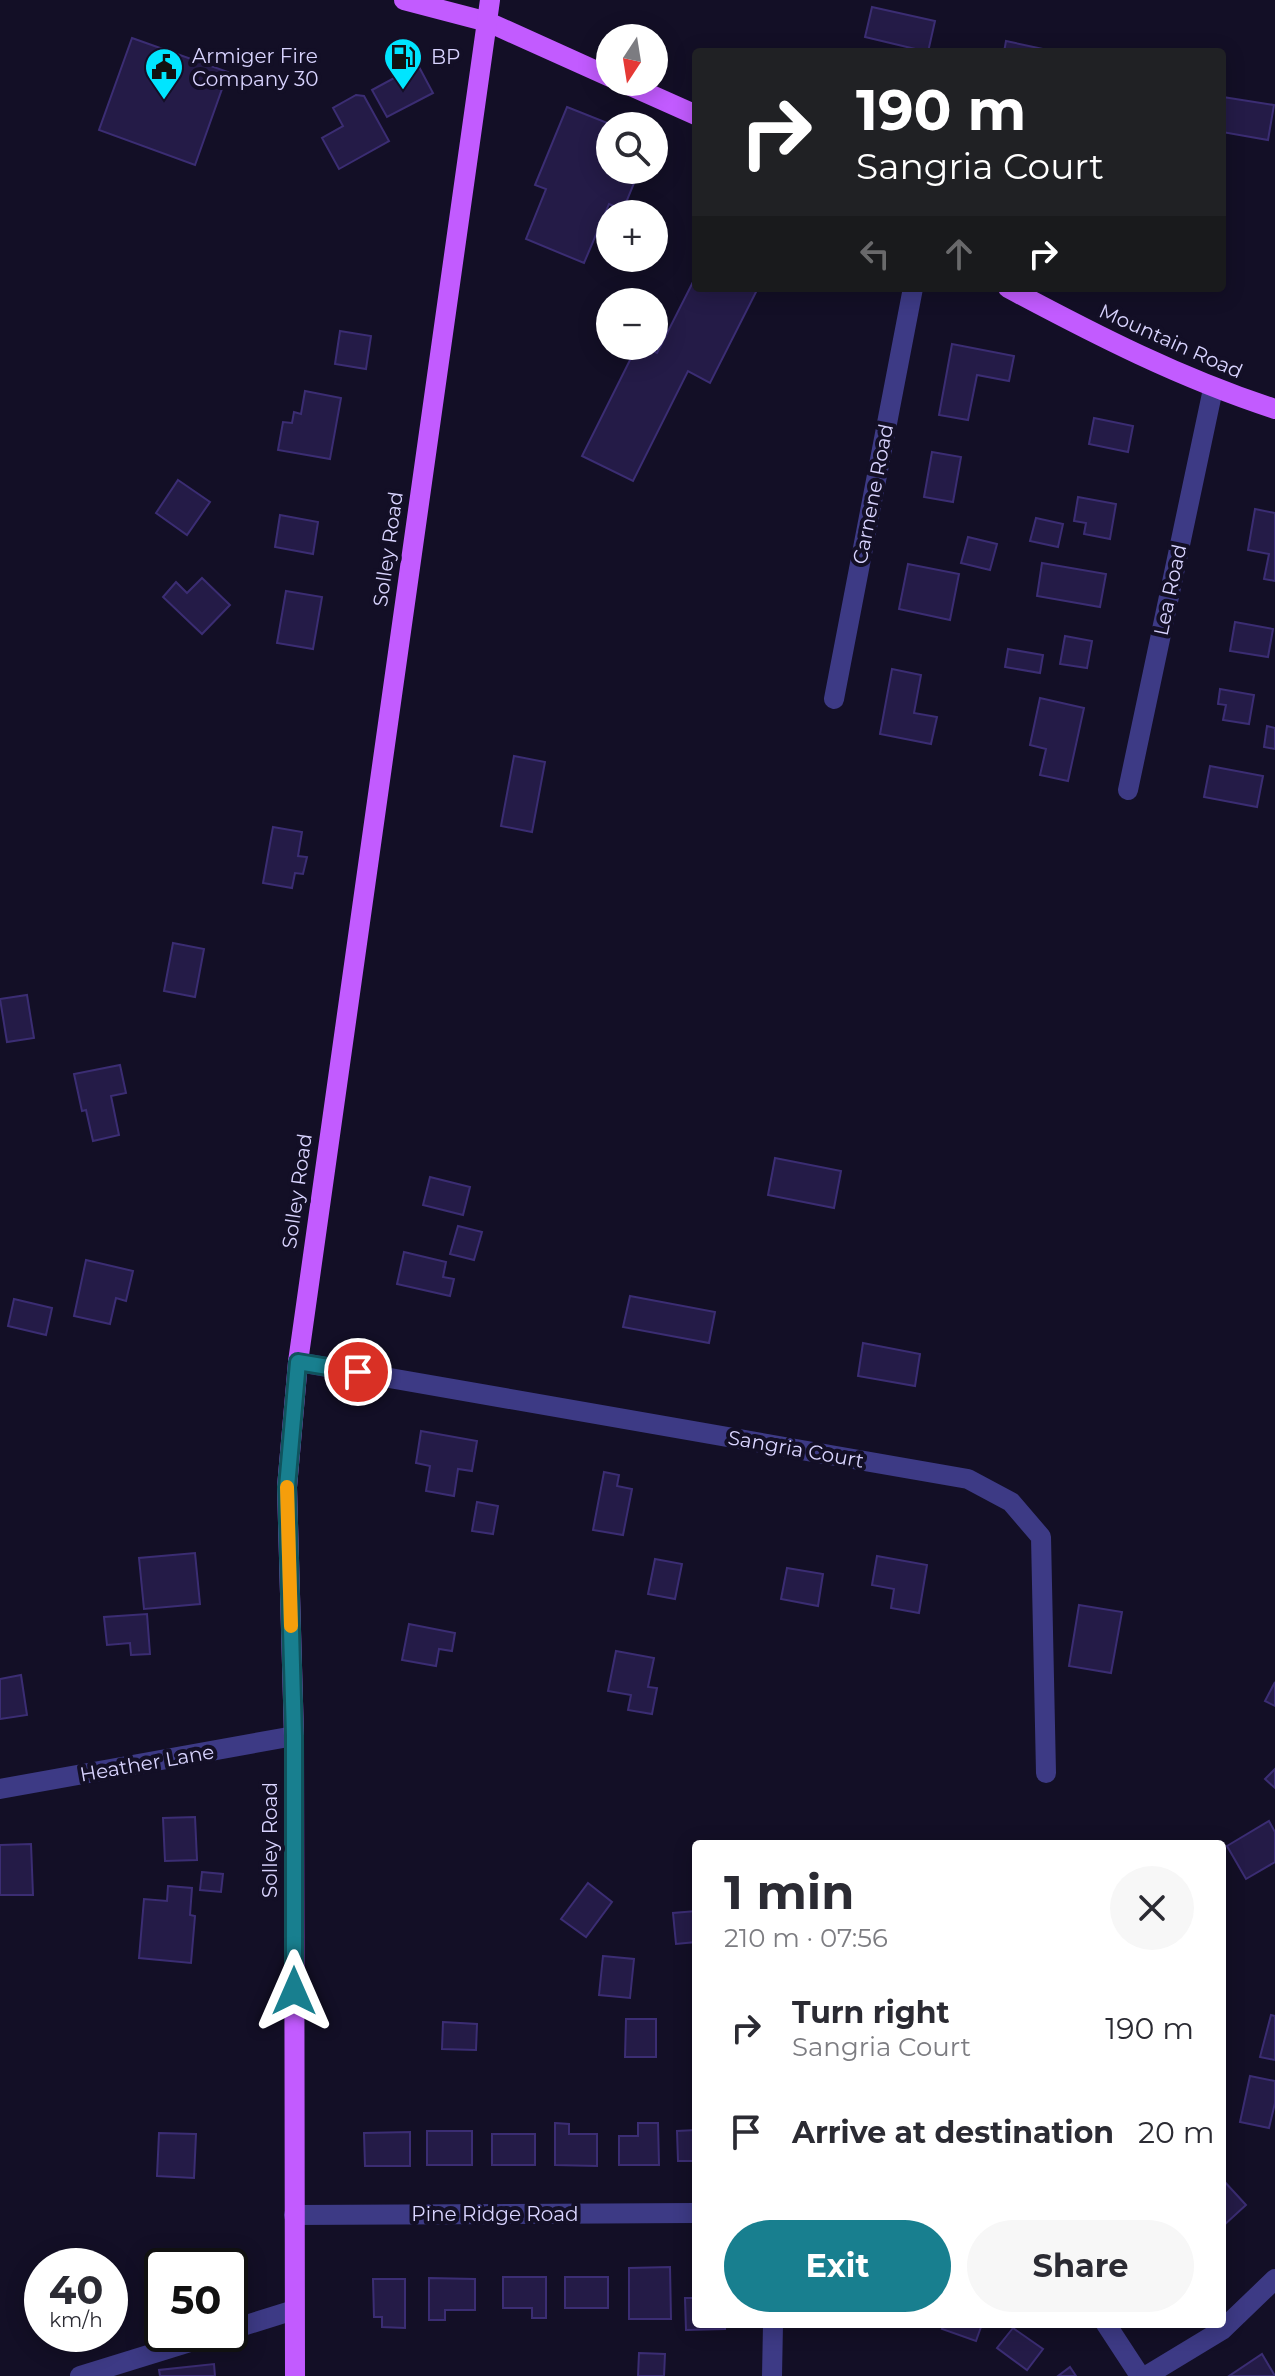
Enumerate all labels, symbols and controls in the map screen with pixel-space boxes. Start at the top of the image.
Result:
north arrow [596,24,668,96]
map controls [596,24,668,360]
fuel station icon: BP [382,36,424,91]
place label: Armiger Fire Company 30 [192,44,319,91]
place label: BP [431,45,460,69]
public building icon: Armiger Fire Company 30 [143,46,185,101]
text: 190 m [856,76,1026,144]
icon: right [724,80,828,184]
button: search [596,112,668,184]
text: Sangria Court [856,144,1104,188]
button: + [596,200,668,272]
icon: left [853,232,897,276]
icon: ahead [937,232,981,276]
icon: right [1021,232,1065,276]
button: − [596,288,668,360]
street label: Mountain Road [1096,299,1246,383]
street label: Carnene Road [848,422,898,566]
street label: Solley Road [368,490,408,608]
street label: Lea Road [1149,542,1191,638]
street label: Solley Road [277,1132,317,1250]
pin [324,1338,392,1406]
icon: arrive [336,1350,380,1394]
street label: Sangria Court [726,1425,866,1473]
street label: Heather Lane [78,1739,216,1787]
street label: Solley Road [258,1782,282,1898]
text: 1 min [724,1863,854,1921]
button: close [1110,1866,1194,1950]
text: 210 m · 07:56 [724,1922,888,1954]
position arrow [252,1949,336,2033]
text: Turn right [792,1994,949,2031]
icon: right [724,2006,768,2050]
text: 190 m [1105,2010,1194,2047]
text: Sangria Court [792,2031,971,2063]
icon: arrive [724,2110,768,2154]
text: Arrive at destination [792,2114,1114,2151]
text: 20 m [1138,2114,1215,2151]
street label: Pine Ridge Road [411,2202,579,2226]
button: Exit [724,2220,951,2312]
button: Share [967,2220,1194,2312]
speed limit sign: 50 [144,2248,248,2352]
text: 40 [49,2265,103,2314]
text: km/h [49,2308,103,2332]

